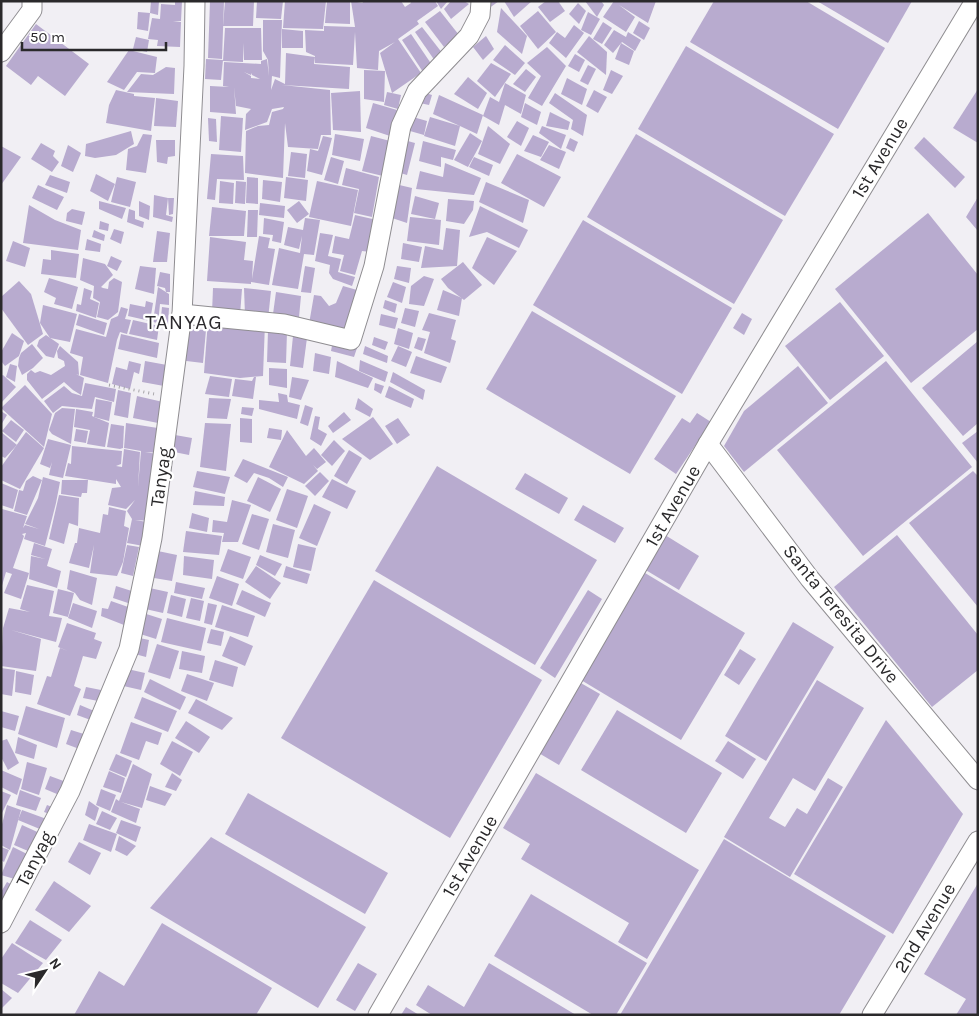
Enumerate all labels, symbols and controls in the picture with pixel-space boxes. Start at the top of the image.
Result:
scale bar [22,20,166,52]
text: 50 m [30,28,65,46]
street label: 1st Avenue [847,114,913,202]
district label: TANYAG [145,310,223,334]
street label: Tanyag [146,446,176,508]
street label: 1st Avenue [641,461,705,551]
street label: Santa Teresita Drive [778,540,904,688]
street label: 1st Avenue [438,811,502,901]
street label: Tanyag [12,827,59,891]
street label: 2nd Avenue [890,879,960,977]
north arrow [20,946,70,996]
text: N [45,955,65,973]

